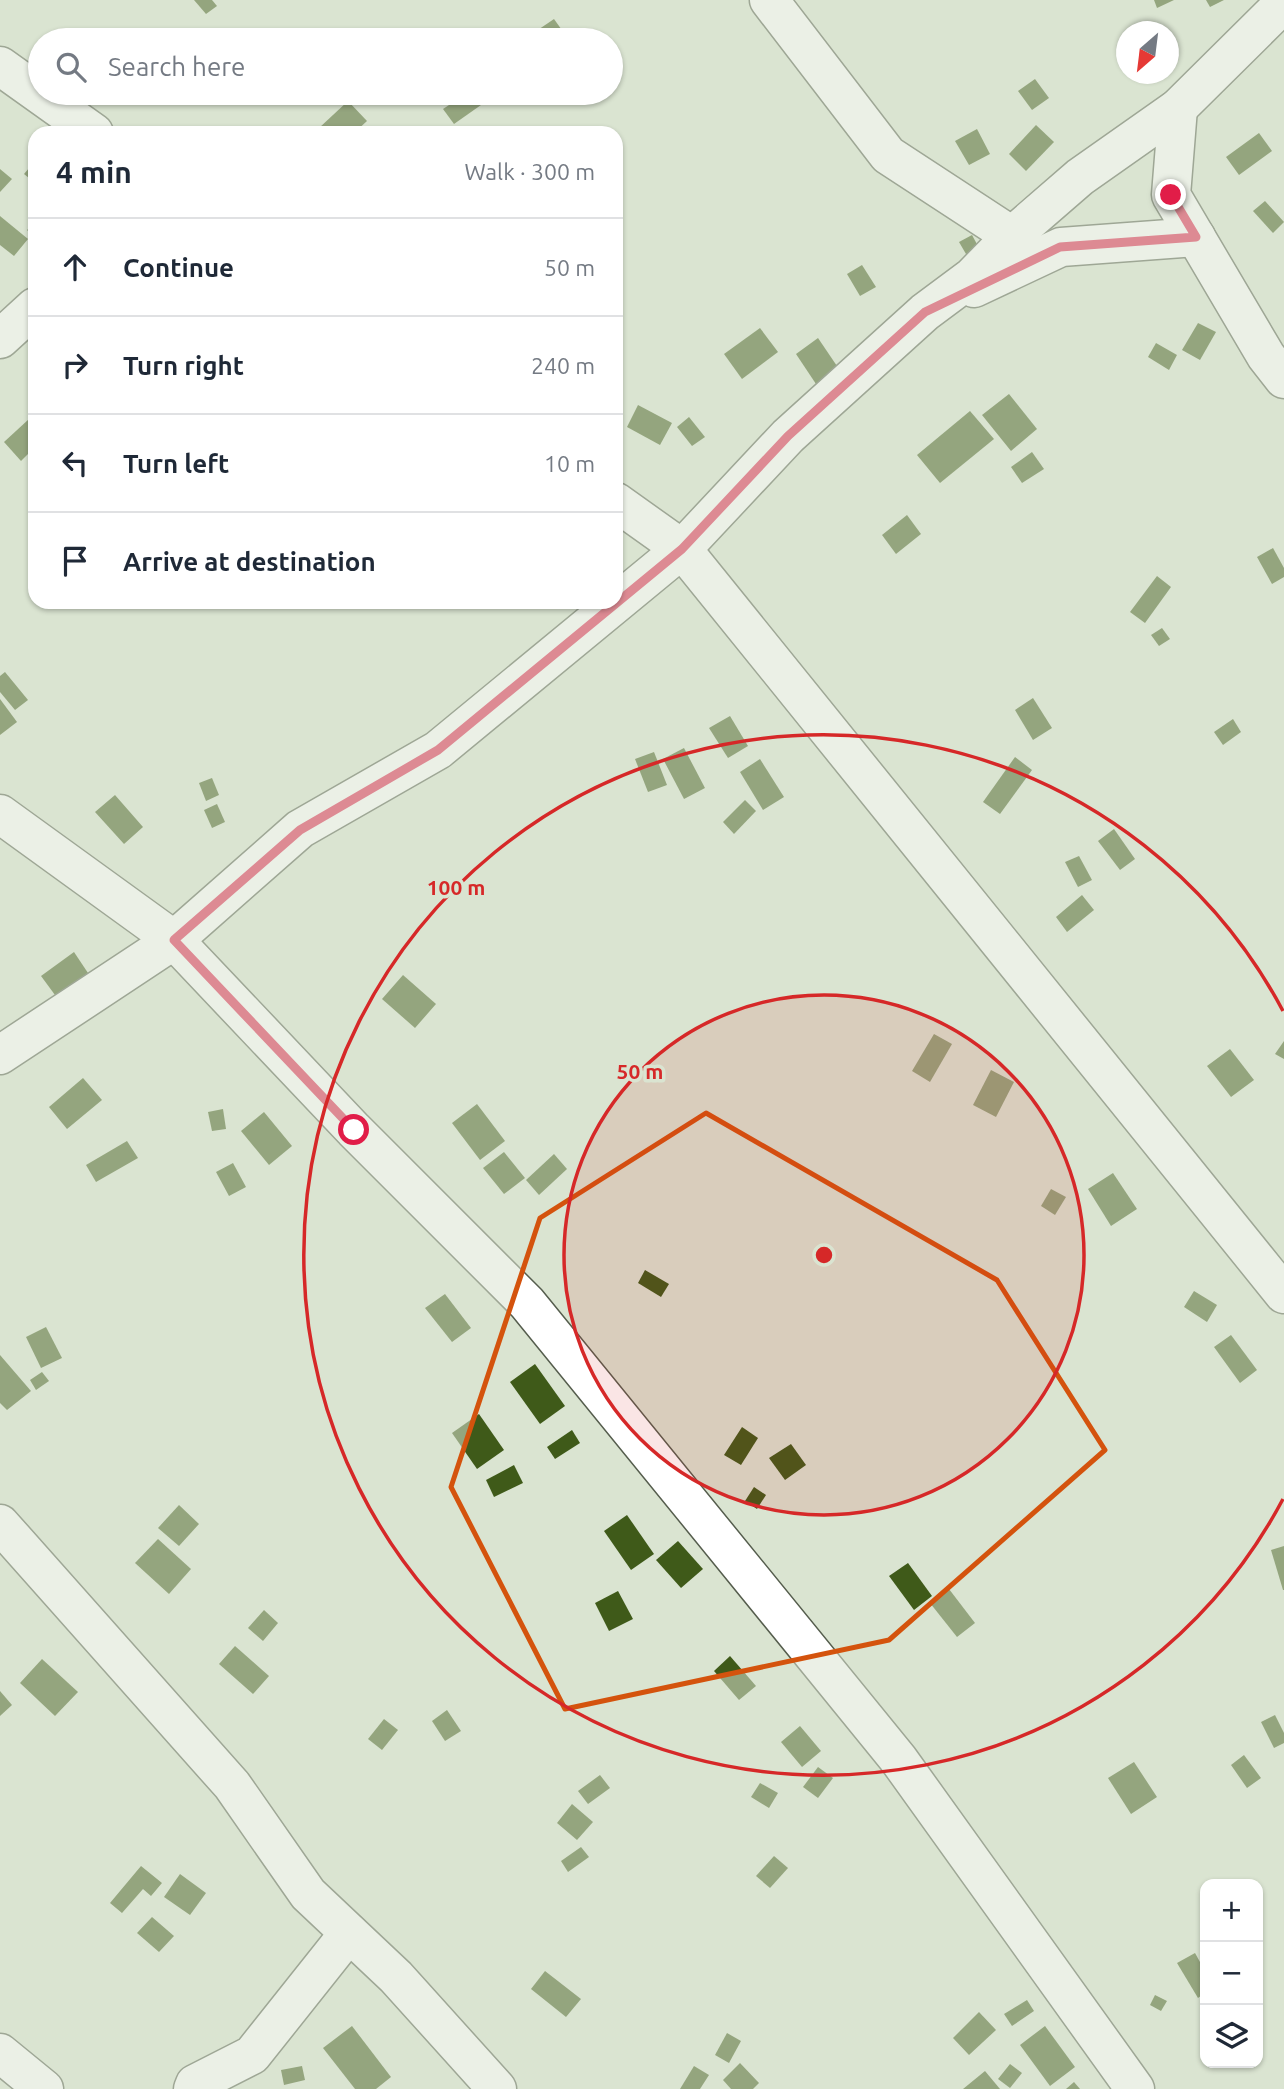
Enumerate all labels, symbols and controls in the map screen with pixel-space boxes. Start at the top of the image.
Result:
north arrow [1116,21,1179,84]
search box [28,28,623,105]
icon: search [52,48,90,86]
text: Search here [108,52,245,81]
text: 4 min [56,155,132,189]
text: Walk · 300 m [464,159,595,184]
route end [1155,179,1186,210]
icon: ahead [56,248,94,286]
text: Continue [123,253,234,282]
text: 50 m [544,255,595,280]
icon: right [56,346,94,384]
text: Turn right [123,351,244,380]
text: 240 m [531,353,595,378]
icon: left [56,444,94,482]
text: Turn left [123,449,229,478]
text: 10 m [544,451,595,476]
icon: arrive [56,542,94,580]
text: Arrive at destination [123,547,376,576]
text: 100 m [427,875,485,899]
text: 50 m [617,1059,663,1083]
route start [338,1114,369,1145]
centre of rings [812,1243,836,1267]
map controls [1200,1879,1263,2068]
button: + [1200,1879,1263,1942]
button: − [1200,1942,1263,2005]
button: layers [1200,2005,1263,2068]

